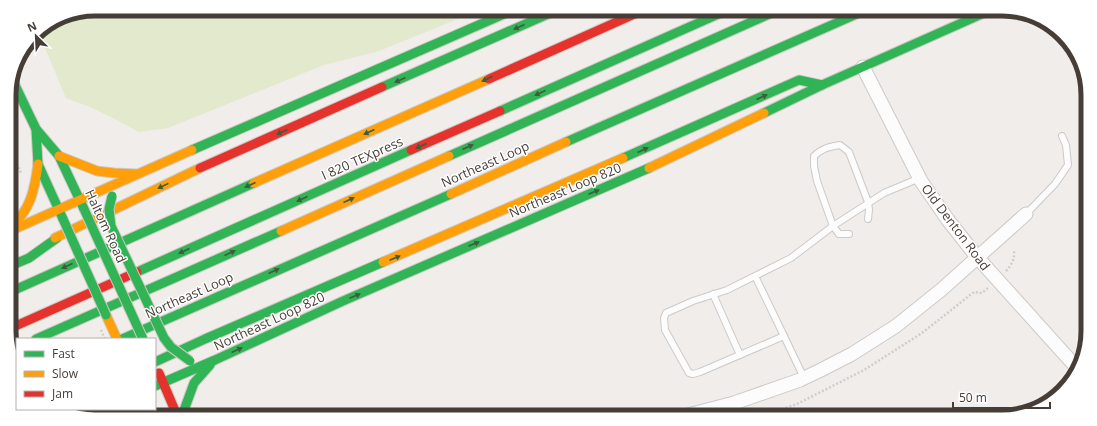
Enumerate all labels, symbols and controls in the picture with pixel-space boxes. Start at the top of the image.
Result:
north arrow [16,16,56,56]
text: N [25,18,39,35]
one-way arrow [514,24,525,30]
one-way arrow [482,76,493,82]
one-way arrow [394,77,406,83]
one-way arrow [534,91,546,97]
one-way arrow [756,94,767,100]
one-way arrow [276,129,287,135]
one-way arrow [363,129,374,135]
street label: I 820 TEXpress [318,132,406,184]
street label: Northeast Loop [438,137,532,191]
one-way arrow [416,143,427,149]
one-way arrow [462,144,474,151]
one-way arrow [637,146,649,152]
street label: Northeast Loop 820 [506,158,624,222]
street label: Old Denton Road [917,180,995,274]
one-way arrow [244,182,256,188]
one-way arrow [158,183,169,189]
street label: Haltom Road [81,186,131,266]
one-way arrow [588,189,600,195]
one-way arrow [297,196,308,202]
one-way arrow [344,197,355,203]
one-way arrow [469,241,480,247]
one-way arrow [177,249,189,255]
one-way arrow [225,250,236,256]
one-way arrow [390,254,402,260]
one-way arrow [61,264,73,270]
street label: Northeast Loop [142,268,236,322]
one-way arrow [269,268,281,274]
street label: Northeast Loop 820 [211,287,327,355]
one-way arrow [350,292,362,298]
legend [16,338,156,410]
text: Fast [52,345,75,362]
one-way arrow [231,347,243,353]
text: Slow [52,365,79,382]
scale bar [953,384,1050,410]
text: Jam [51,385,73,402]
text: 50 m [959,389,987,406]

